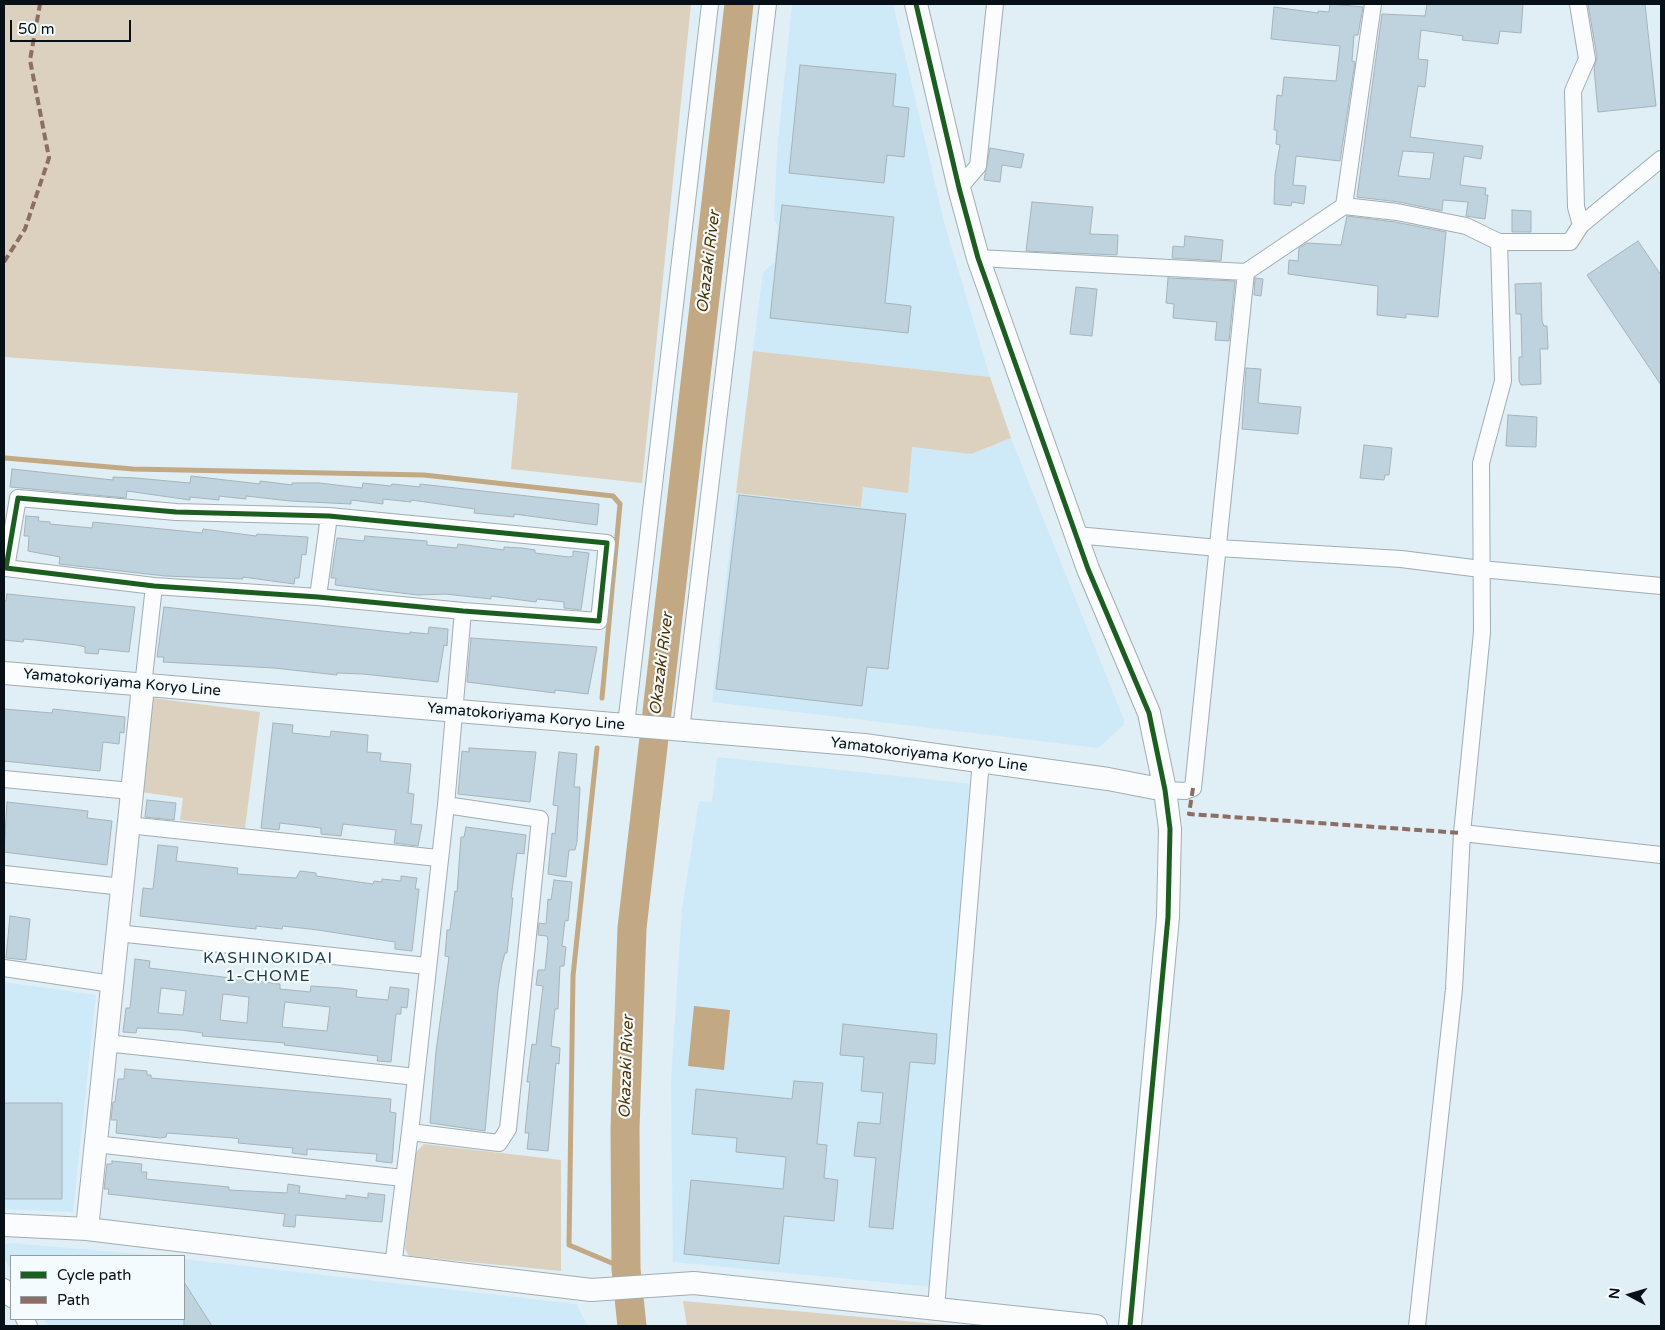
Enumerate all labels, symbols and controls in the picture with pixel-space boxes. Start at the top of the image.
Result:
scale bar [12,10,134,42]
text: 50 m [18,20,55,38]
water label: Okazaki River [693,210,725,314]
water label: Okazaki River [646,612,678,716]
street label: Yamatokoriyama Koryo Line [22,665,222,701]
street label: Yamatokoriyama Koryo Line [426,699,626,735]
street label: Yamatokoriyama Koryo Line [829,734,1029,776]
district label: KASHINOKIDAI 1-CHOME [201,949,335,987]
water label: Okazaki River [616,1015,638,1119]
legend [10,1255,185,1320]
text: Cycle path [57,1266,131,1284]
north arrow [1605,1270,1655,1320]
text: N [1606,1287,1624,1300]
text: Path [57,1291,90,1309]

